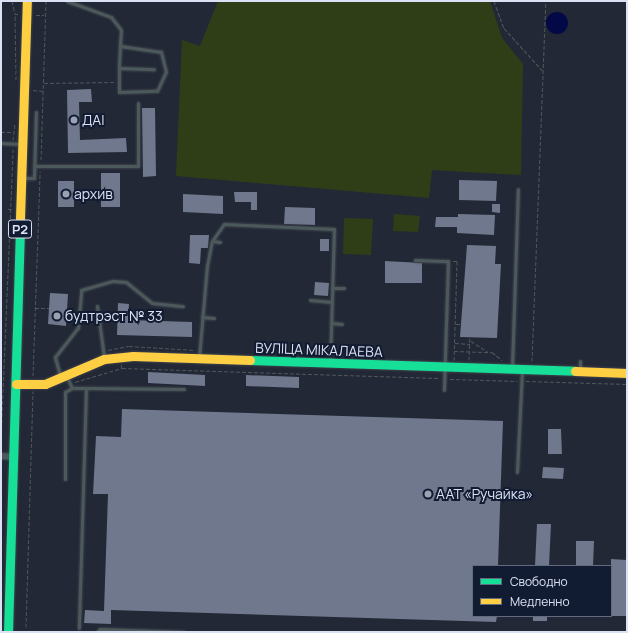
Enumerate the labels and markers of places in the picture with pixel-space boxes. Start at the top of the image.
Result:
place label: ДАІ [82,112,104,128]
marker: ДАІ [69,115,79,125]
place label: архив [74,186,113,202]
marker: архив [61,189,71,199]
place label: будтрэст № 33 [65,308,163,324]
marker: будтрэст № 33 [52,311,62,321]
place label: ААТ «Ручайка» [436,486,533,502]
marker: ААТ «Ручайка» [423,489,433,499]

